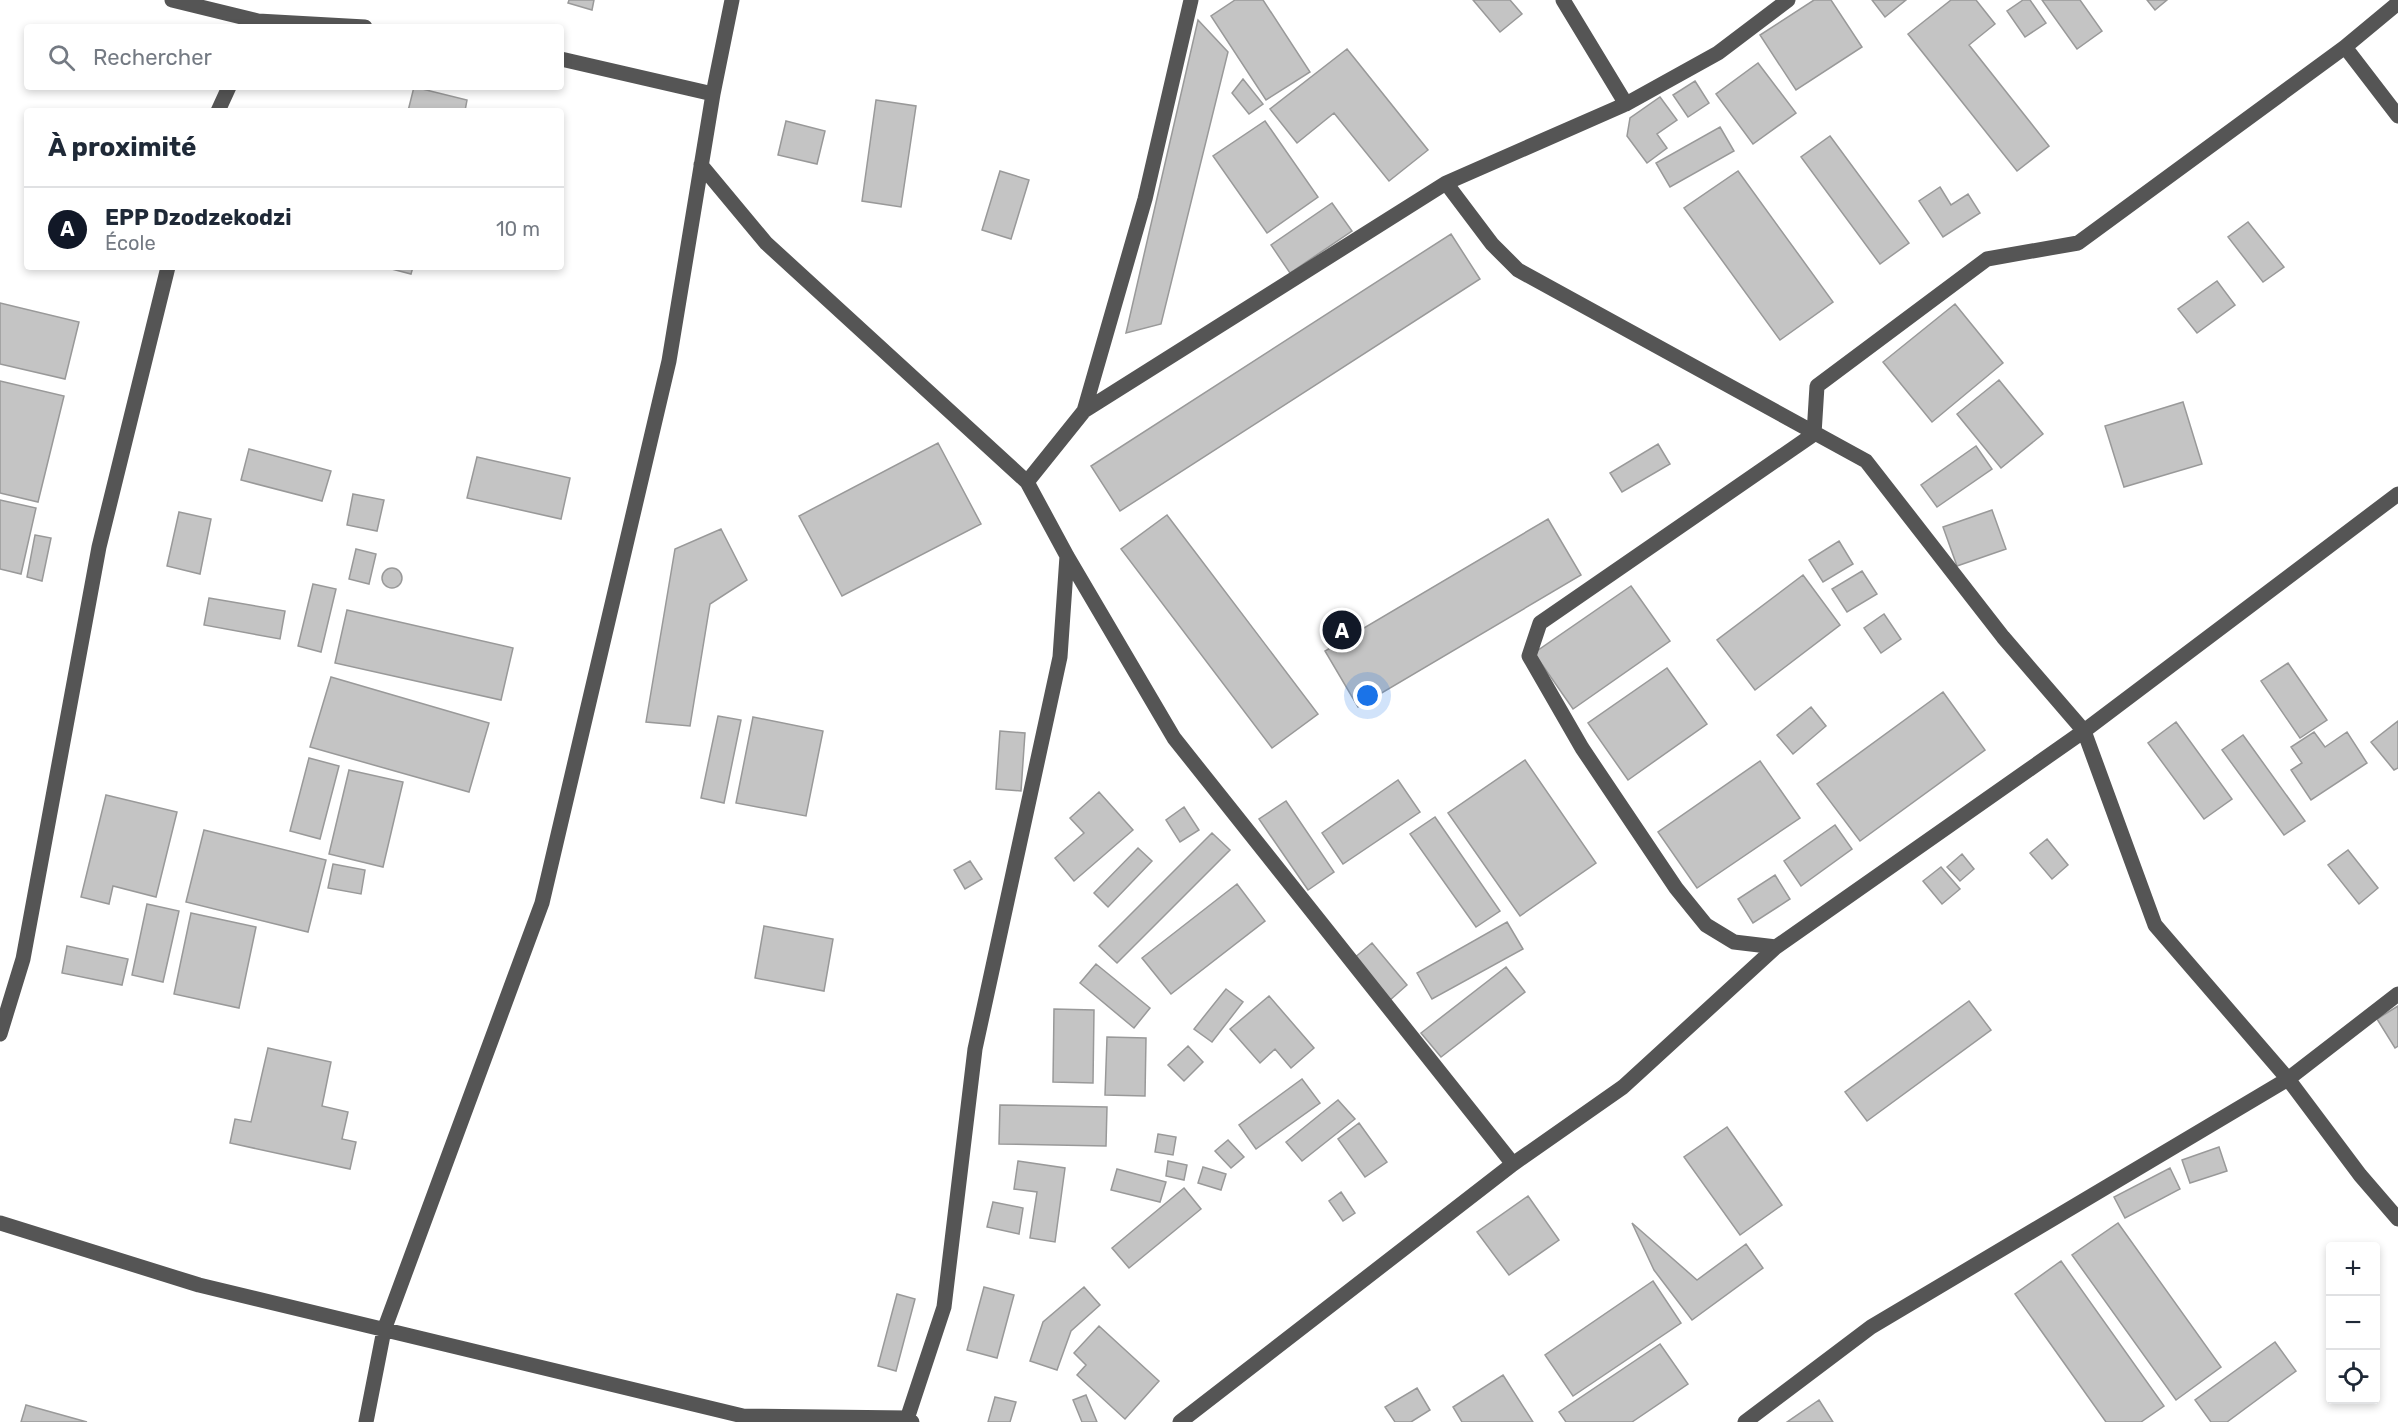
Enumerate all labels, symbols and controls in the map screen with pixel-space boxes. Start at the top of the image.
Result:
search box [24,24,564,90]
icon: search [45,41,78,74]
text: Rechercher [93,44,212,71]
text: À proximité [48,132,197,163]
text: EPP Dzodzekodzi [105,204,291,231]
text: A [60,217,75,241]
text: 10 m [496,217,540,241]
text: École [105,231,156,255]
pin: A [1322,608,1362,652]
your location [1353,681,1382,710]
map controls [2326,1242,2380,1404]
button: + [2326,1242,2380,1296]
button: − [2326,1296,2380,1350]
button: locate [2326,1350,2380,1404]

